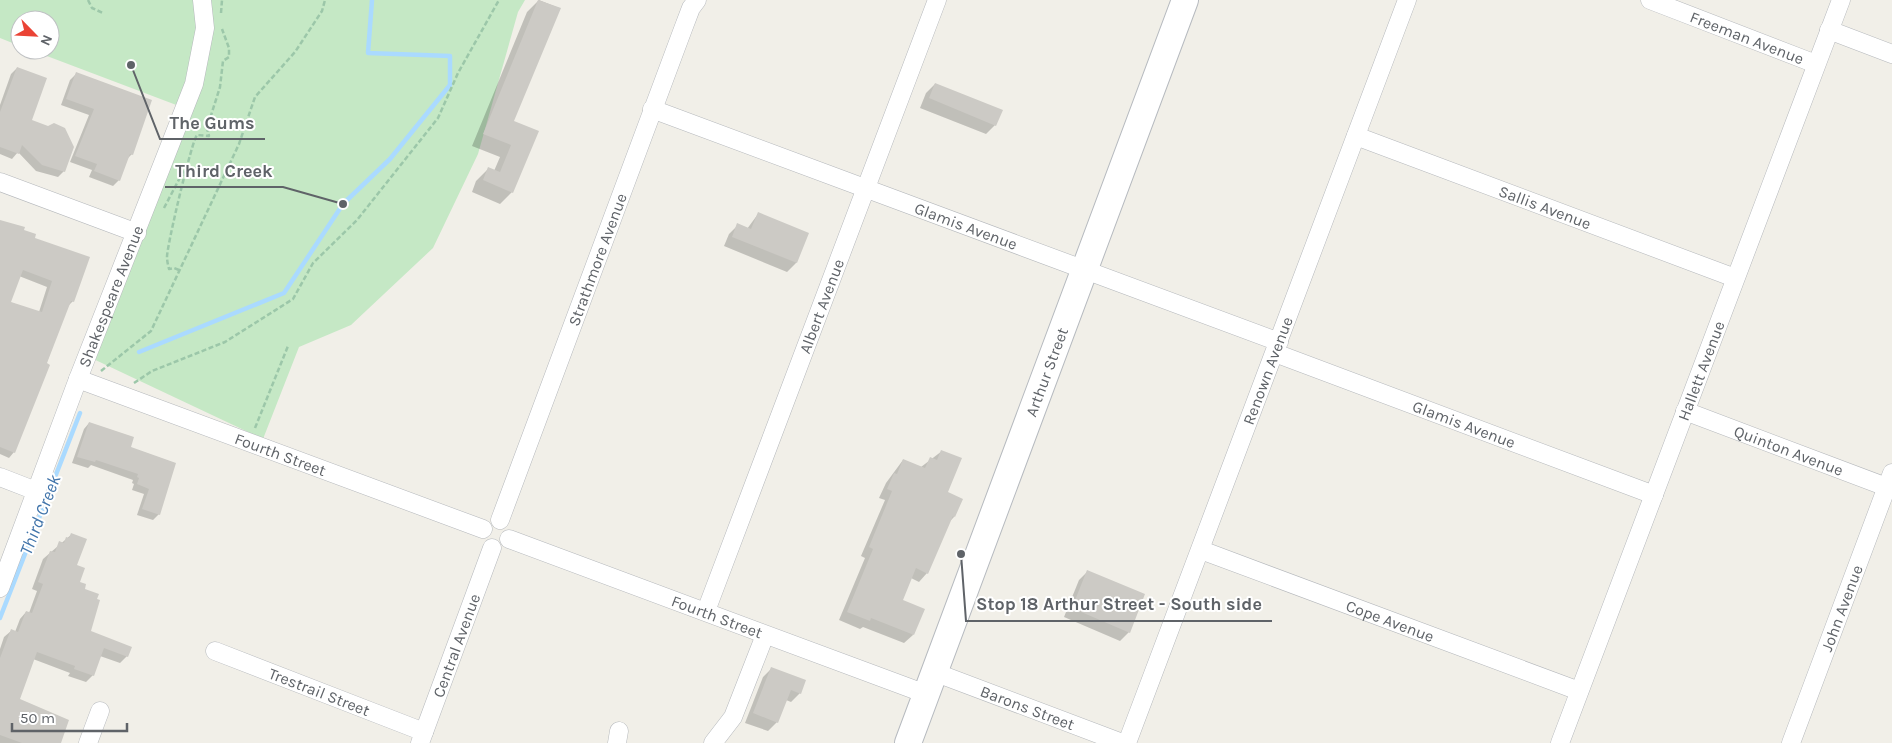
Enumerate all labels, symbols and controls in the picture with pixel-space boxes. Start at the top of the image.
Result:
street label: Freeman Avenue [1687,7,1807,68]
north arrow [10,10,60,60]
text: N [37,32,56,48]
callout: The Gums [160,106,265,139]
text: The Gums [170,112,254,134]
callout: Third Creek [165,154,283,187]
text: Third Creek [175,160,273,182]
street label: Sallis Avenue [1496,181,1594,233]
street label: Strathmore Avenue [564,190,630,329]
street label: Glamis Avenue [912,198,1020,253]
street label: Shakespeare Avenue [74,223,147,370]
street label: Albert Avenue [795,256,848,356]
street label: Renown Avenue [1238,314,1296,427]
street label: Hallett Avenue [1673,318,1728,423]
street label: Arthur Street [1021,325,1072,419]
street label: Glamis Avenue [1410,396,1518,452]
street label: Quinton Avenue [1731,421,1846,479]
street label: Fourth Street [232,428,329,480]
water label: Third Creek [15,471,66,558]
street label: John Avenue [1817,562,1866,654]
callout: Stop 18 Arthur Street - South side [966,588,1272,621]
street label: Central Avenue [428,591,484,700]
street label: Fourth Street [669,591,765,642]
text: Stop 18 Arthur Street - South side [976,593,1262,615]
street label: Cope Avenue [1344,596,1437,646]
street label: Trestrail Street [266,663,373,720]
street label: Barons Street [978,681,1077,734]
scale bar [12,700,128,732]
text: 50 m [20,709,55,727]

